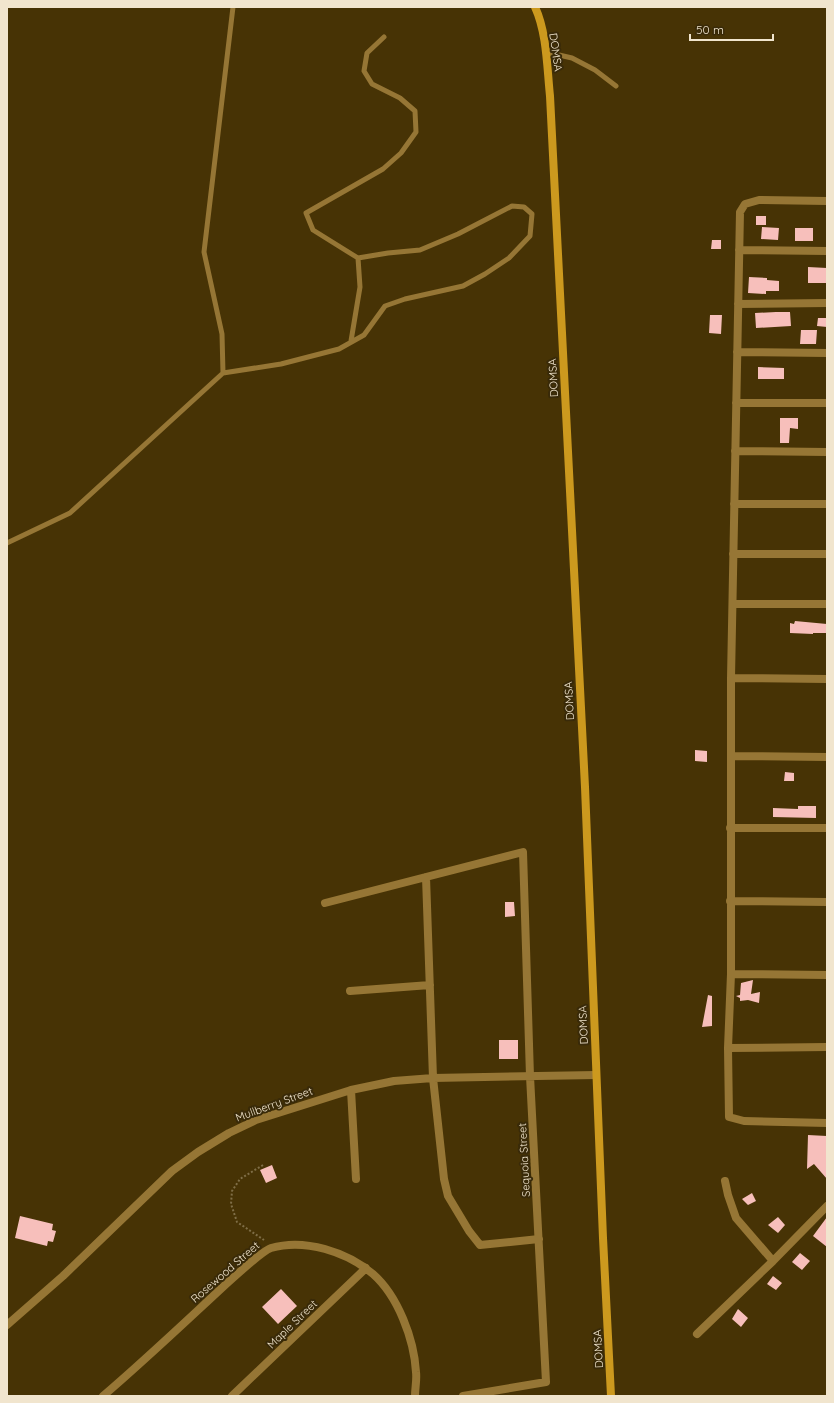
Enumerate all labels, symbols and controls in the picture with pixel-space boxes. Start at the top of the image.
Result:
scale bar [690,16,773,42]
text: 50 m [696,22,724,37]
street label: DOMSA [546,32,566,72]
street label: DOMSA [545,358,561,398]
street label: DOMSA [561,681,577,721]
street label: DOMSA [575,1005,591,1045]
street label: Mullberry Street [234,1083,315,1124]
street label: Sequoia Street [515,1122,533,1197]
street label: Rosewood Street [188,1238,262,1306]
street label: Maple Street [264,1297,320,1351]
street label: DOMSA [590,1329,606,1369]

